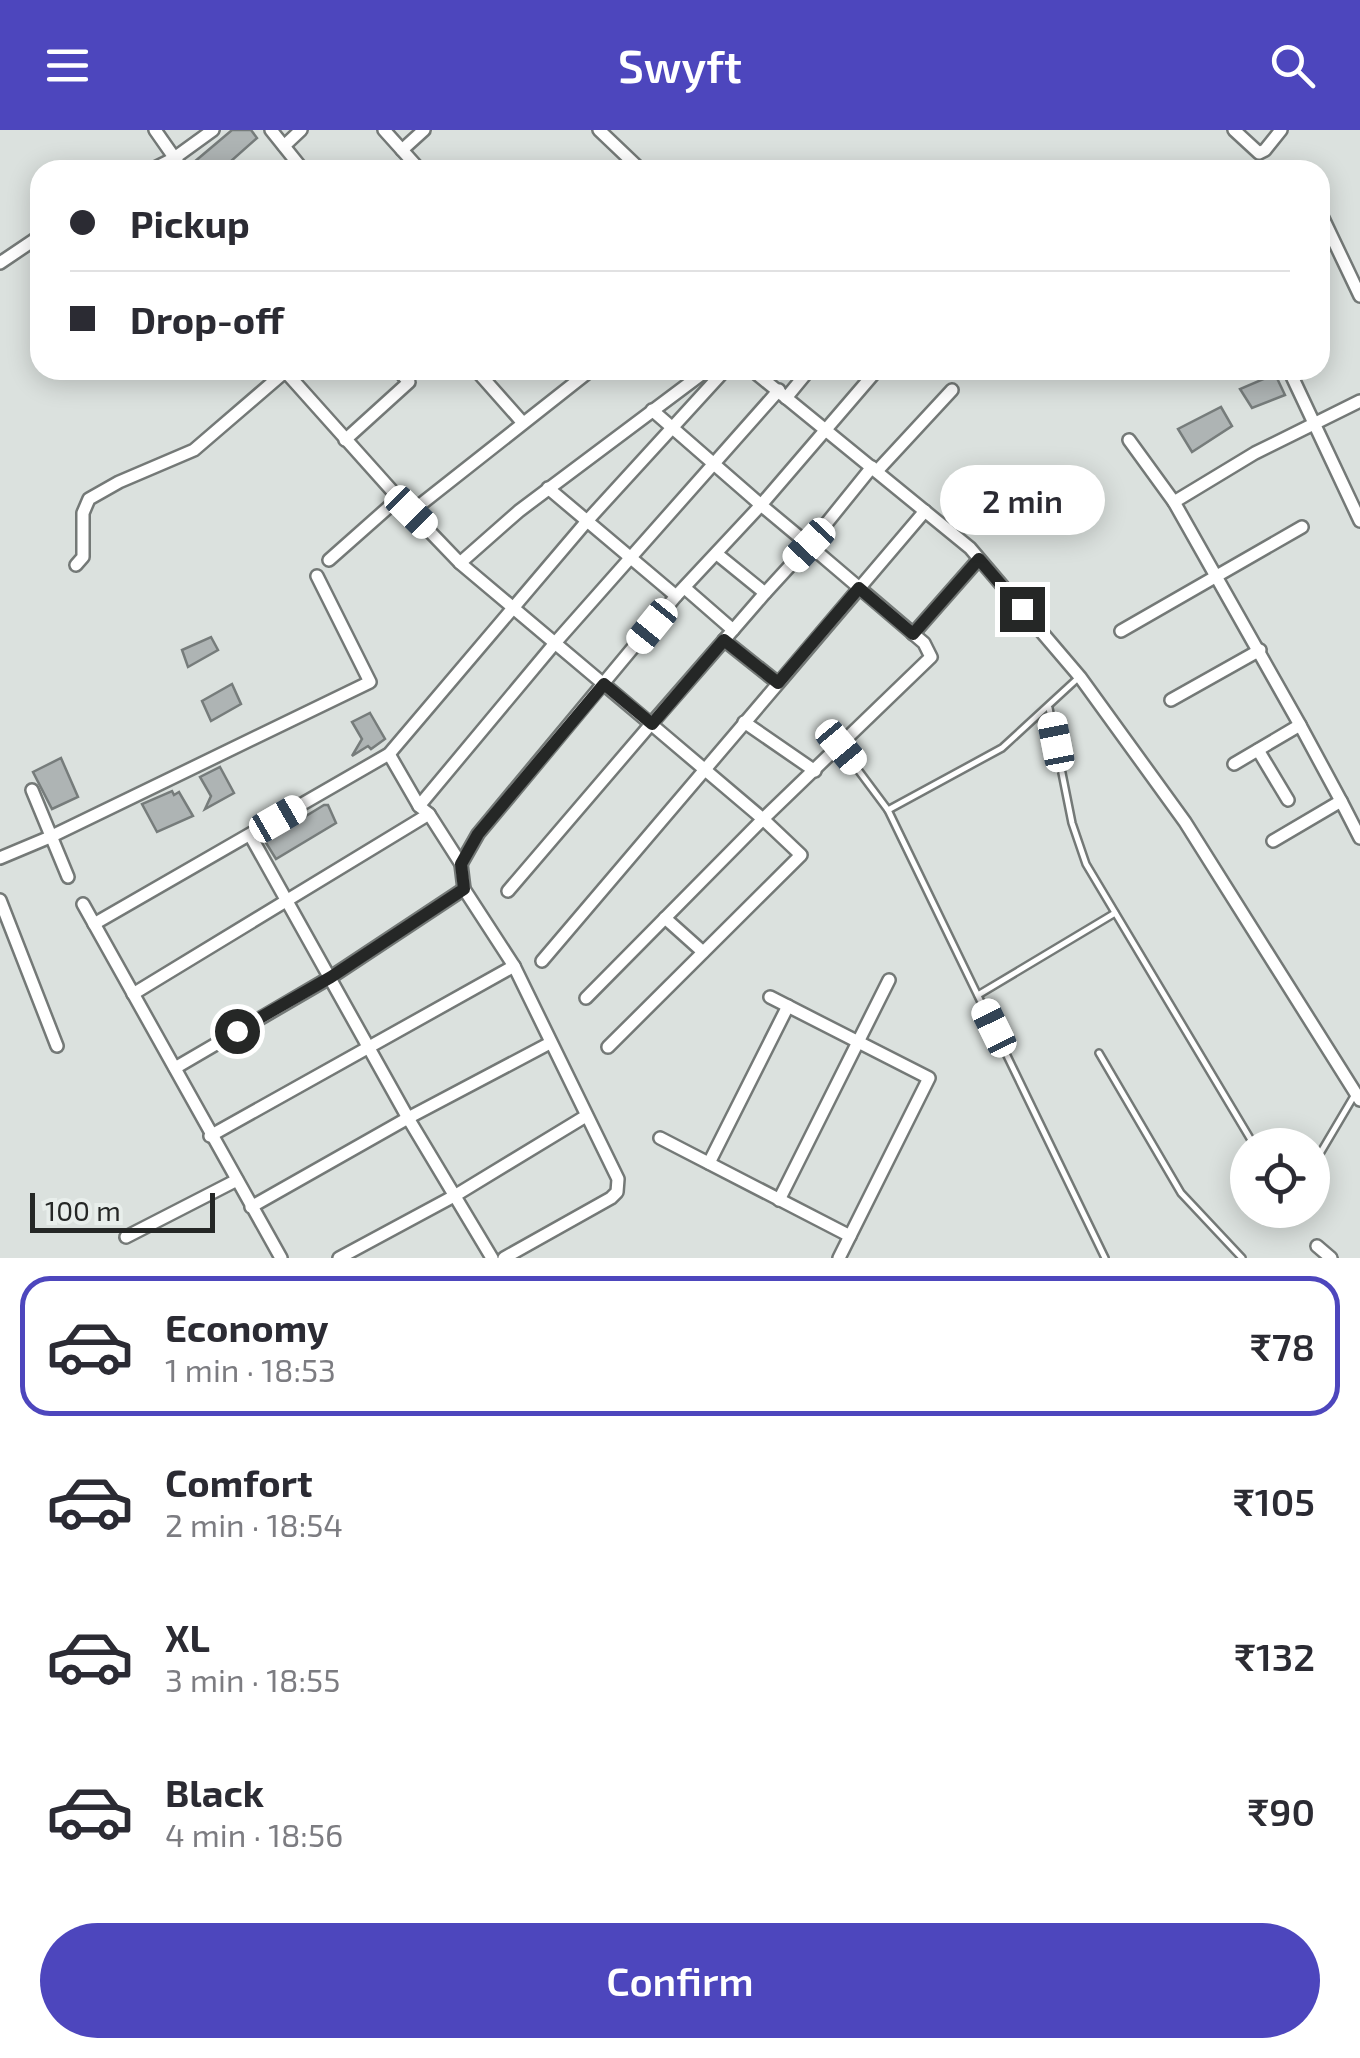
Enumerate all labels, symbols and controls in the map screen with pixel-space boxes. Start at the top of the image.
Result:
icon: menu [40,38,95,93]
text: Swyft [618,38,742,92]
icon: search [1265,38,1320,93]
text: Pickup [130,200,250,246]
text: Drop-off [130,296,284,342]
callout: 2 min [940,464,1104,534]
car [379,480,443,544]
text: 2 min [982,481,1063,519]
car [778,513,840,577]
route end [1000,587,1045,632]
car [621,593,683,659]
car [1036,710,1076,774]
car [810,714,872,780]
car [245,791,311,847]
car [967,994,1021,1062]
route start [215,1009,260,1054]
map controls [1230,1128,1330,1228]
button: locate [1230,1128,1330,1228]
scale bar [30,1188,215,1232]
text: 100 m [45,1193,121,1227]
icon: car [45,1301,135,1391]
text: Economy [165,1304,329,1350]
text: ₹78 [1250,1323,1315,1369]
text: 1 min · 18:53 [165,1350,336,1388]
icon: car [45,1456,135,1546]
text: Comfort [165,1459,313,1505]
text: ₹105 [1233,1478,1315,1524]
text: 2 min · 18:54 [165,1505,343,1543]
icon: car [45,1611,135,1701]
text: XL [165,1614,210,1660]
text: ₹132 [1234,1633,1315,1679]
text: 3 min · 18:55 [165,1660,340,1698]
icon: car [45,1766,135,1856]
text: Black [165,1769,264,1815]
text: ₹90 [1247,1788,1315,1834]
text: 4 min · 18:56 [165,1815,343,1853]
button: Confirm [40,1923,1320,2038]

